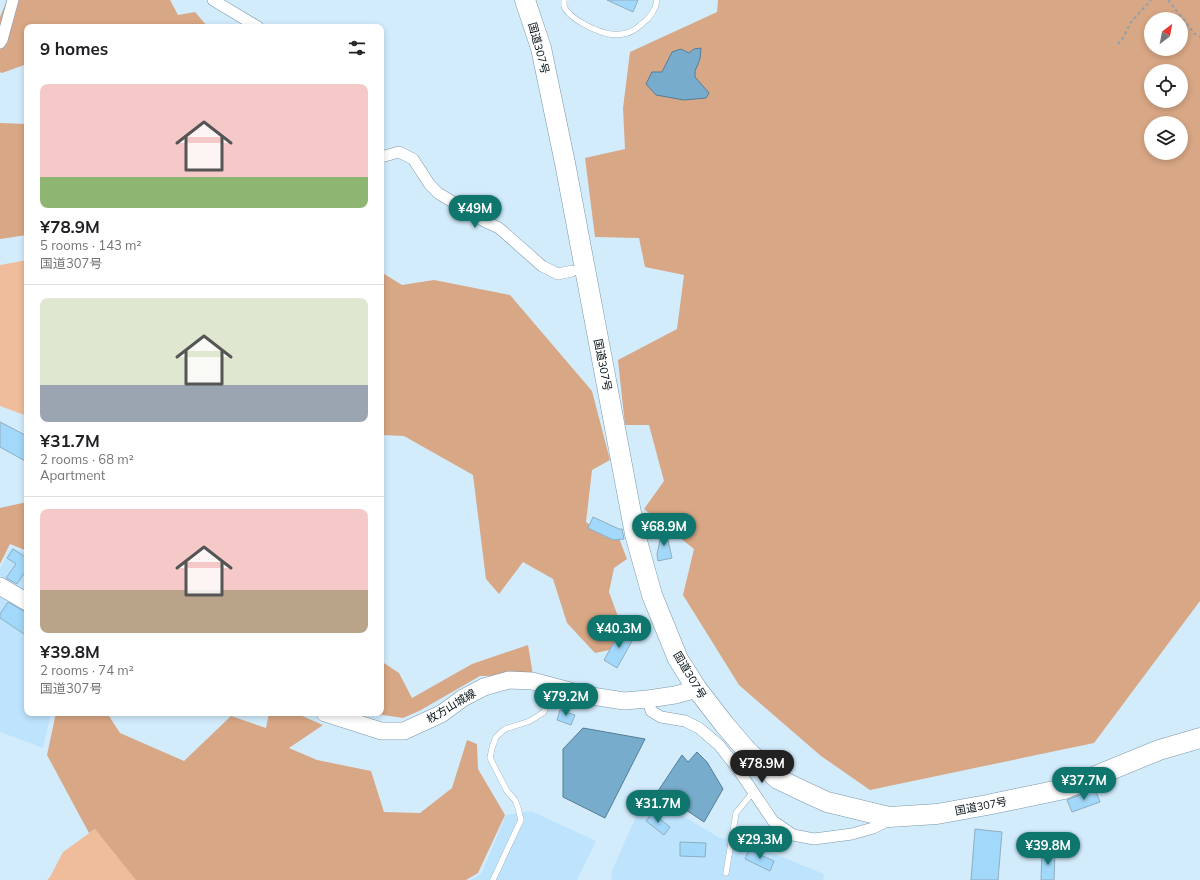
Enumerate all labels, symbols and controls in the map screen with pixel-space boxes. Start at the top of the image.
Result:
north arrow [1144,12,1188,56]
map controls [1144,12,1188,160]
street label: 国道307号 [525,21,553,75]
icon: filters [346,37,368,59]
text: 9 homes [40,38,108,59]
button: locate [1144,64,1188,108]
icon: home [168,110,240,182]
button: layers [1144,116,1188,160]
pin: ¥49M [451,195,499,229]
text: ¥49M [458,200,492,216]
text: ¥78.9M [40,216,100,237]
text: 5 rooms · 143 m² [40,237,141,253]
text: 国道307号 [40,255,102,271]
icon: home [168,324,240,396]
street label: 国道307号 [591,338,615,392]
text: ¥31.7M [40,430,100,451]
text: 2 rooms · 68 m² [40,451,134,467]
text: Apartment [40,467,105,483]
pin: ¥68.9M [631,513,697,547]
text: ¥68.9M [641,518,687,534]
icon: home [168,535,240,607]
pin: ¥40.3M [586,615,652,649]
text: ¥40.3M [596,620,642,636]
text: ¥39.8M [40,641,100,662]
street label: 国道307号 [670,649,710,701]
text: 2 rooms · 74 m² [40,662,134,678]
text: 国道307号 [40,680,102,696]
pin: ¥79.2M [533,683,599,717]
street label: 枚方山城線 [424,686,478,726]
text: ¥79.2M [543,688,589,704]
pin: ¥78.9M [729,750,795,784]
text: ¥78.9M [739,755,785,771]
pin: ¥37.7M [1051,767,1117,801]
text: ¥37.7M [1061,772,1107,788]
pin: ¥31.7M [625,790,691,824]
street label: 国道307号 [954,794,1008,818]
text: ¥31.7M [635,795,681,811]
pin: ¥29.3M [727,826,793,860]
text: ¥29.3M [737,831,783,847]
pin: ¥39.8M [1015,832,1081,866]
text: ¥39.8M [1025,837,1071,853]

